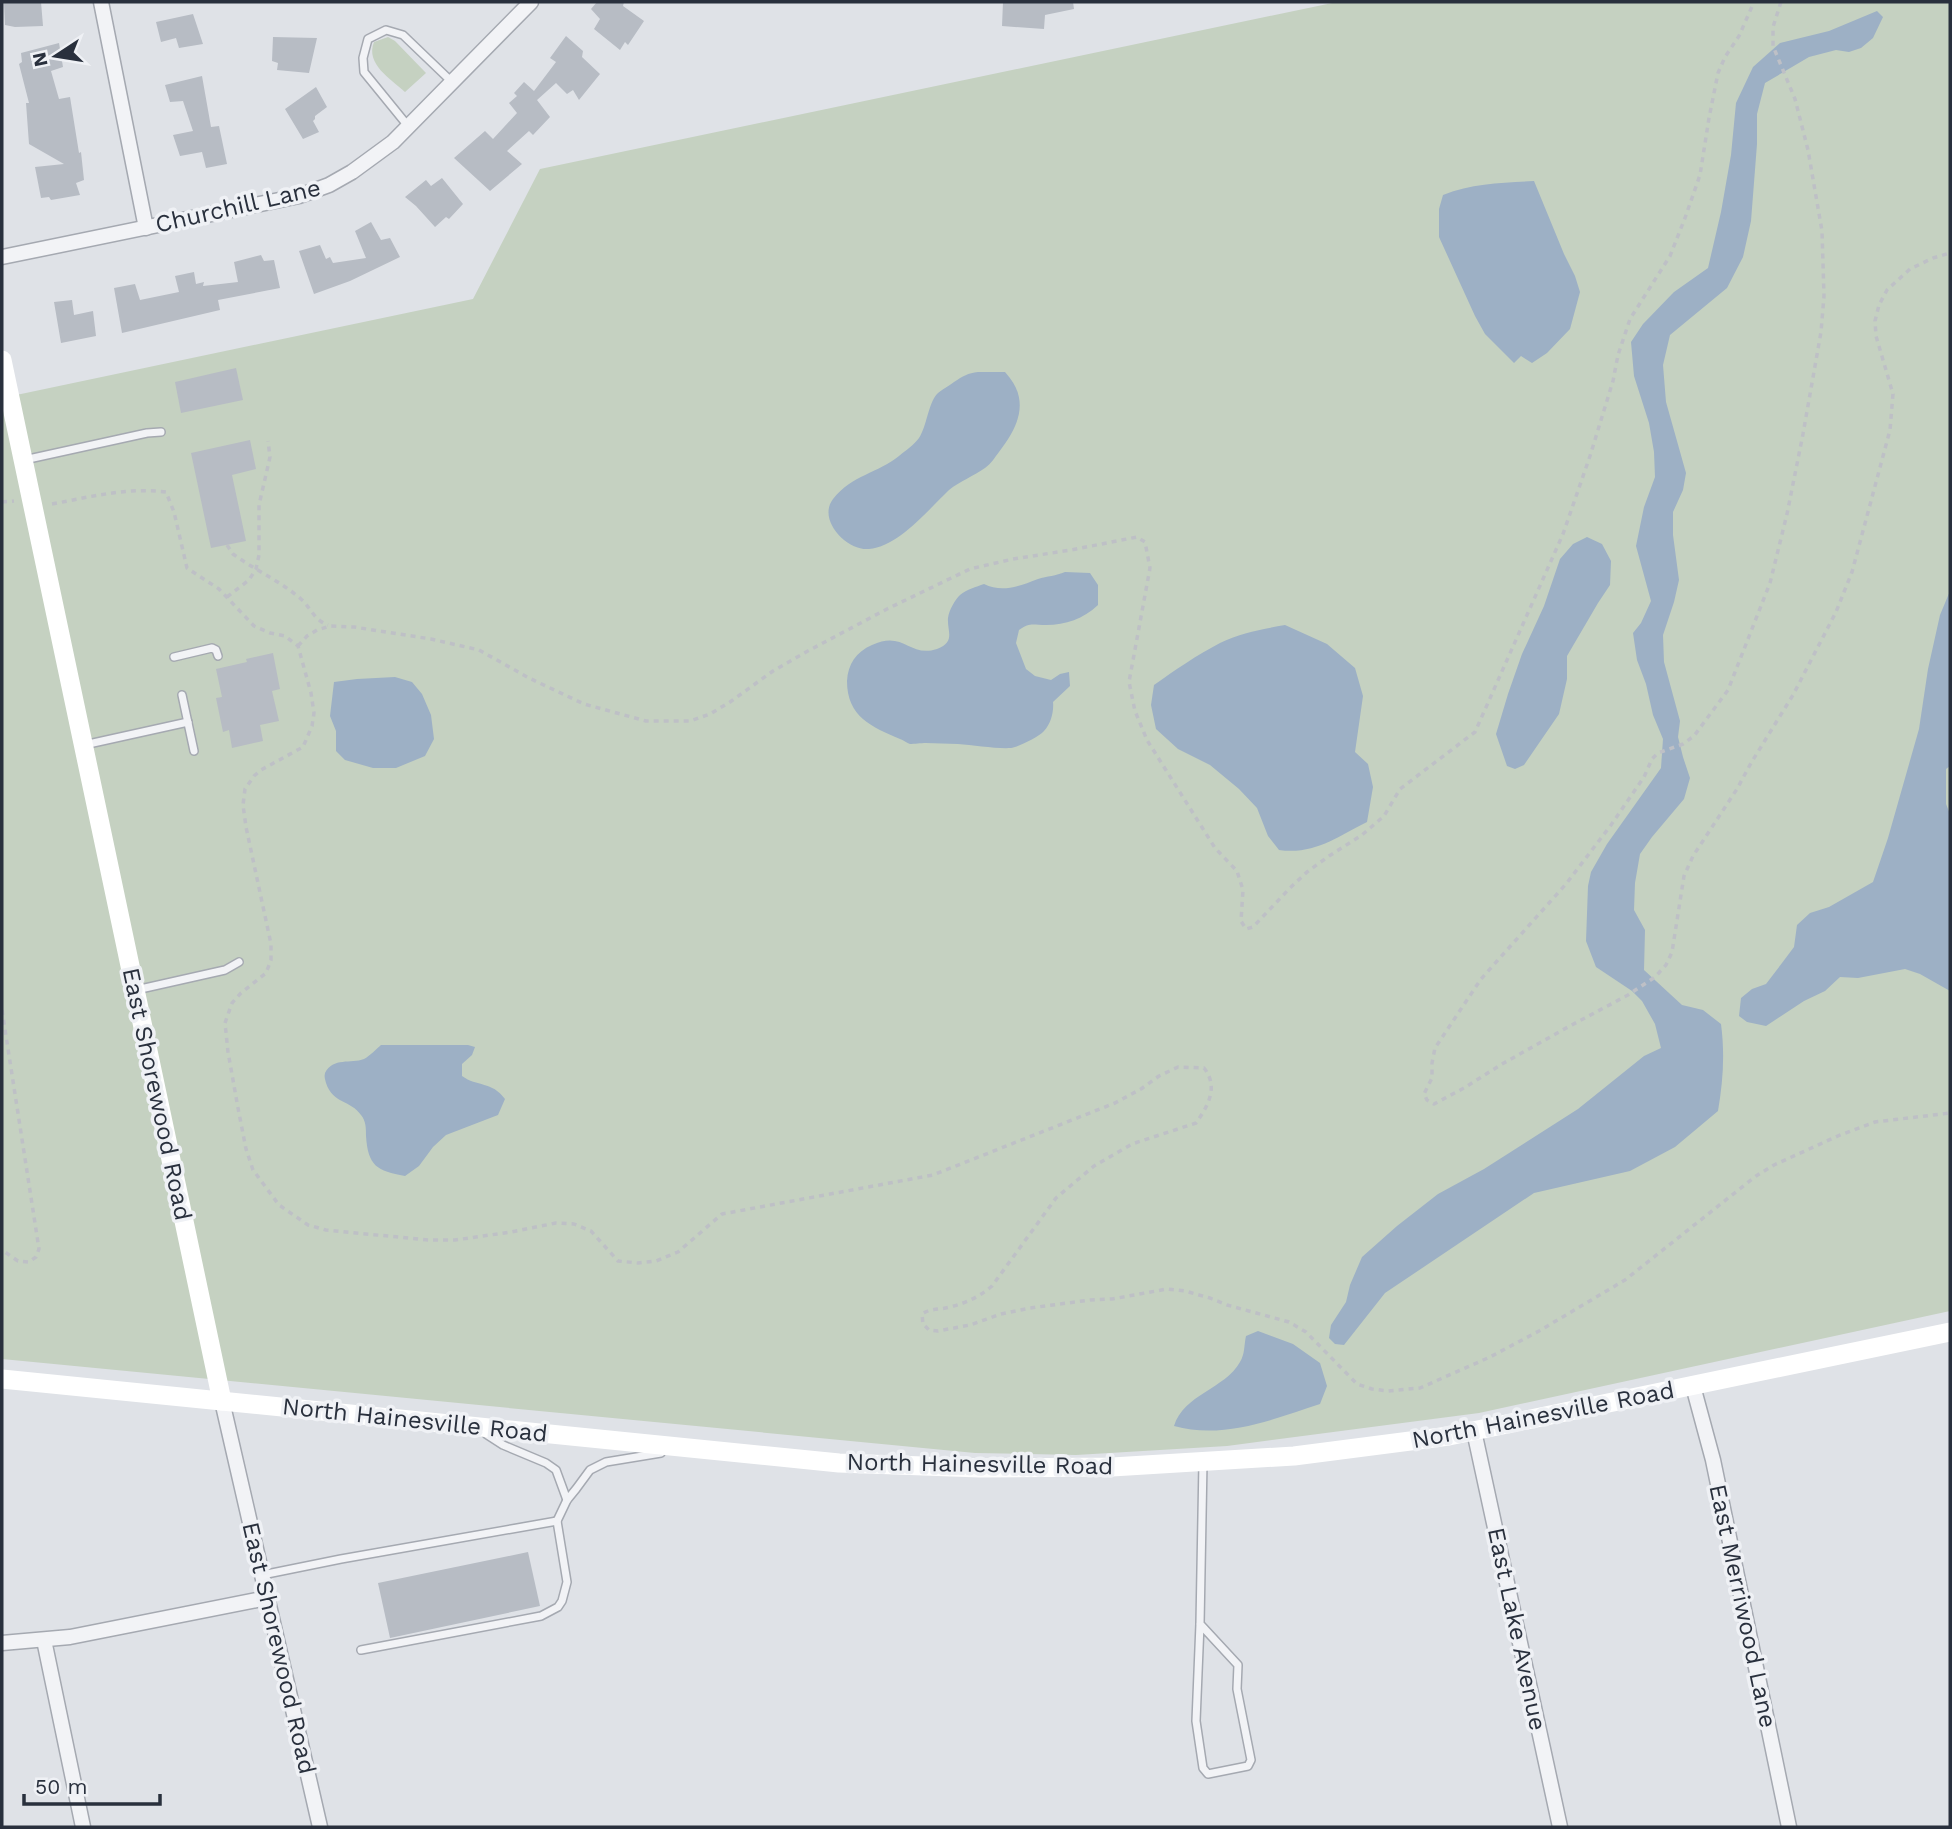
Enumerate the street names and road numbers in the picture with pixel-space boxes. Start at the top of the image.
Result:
street label: Churchill Lane [153,173,323,239]
street label: East Shorewood Road [117,965,197,1223]
street label: North Hainesville Road [1409,1376,1677,1454]
street label: North Hainesville Road [281,1392,549,1448]
street label: North Hainesville Road [846,1448,1114,1480]
street label: East Merriwood Lane [1703,1482,1783,1730]
street label: East Shorewood Road [236,1519,322,1777]
street label: East Lake Avenue [1482,1525,1552,1733]

